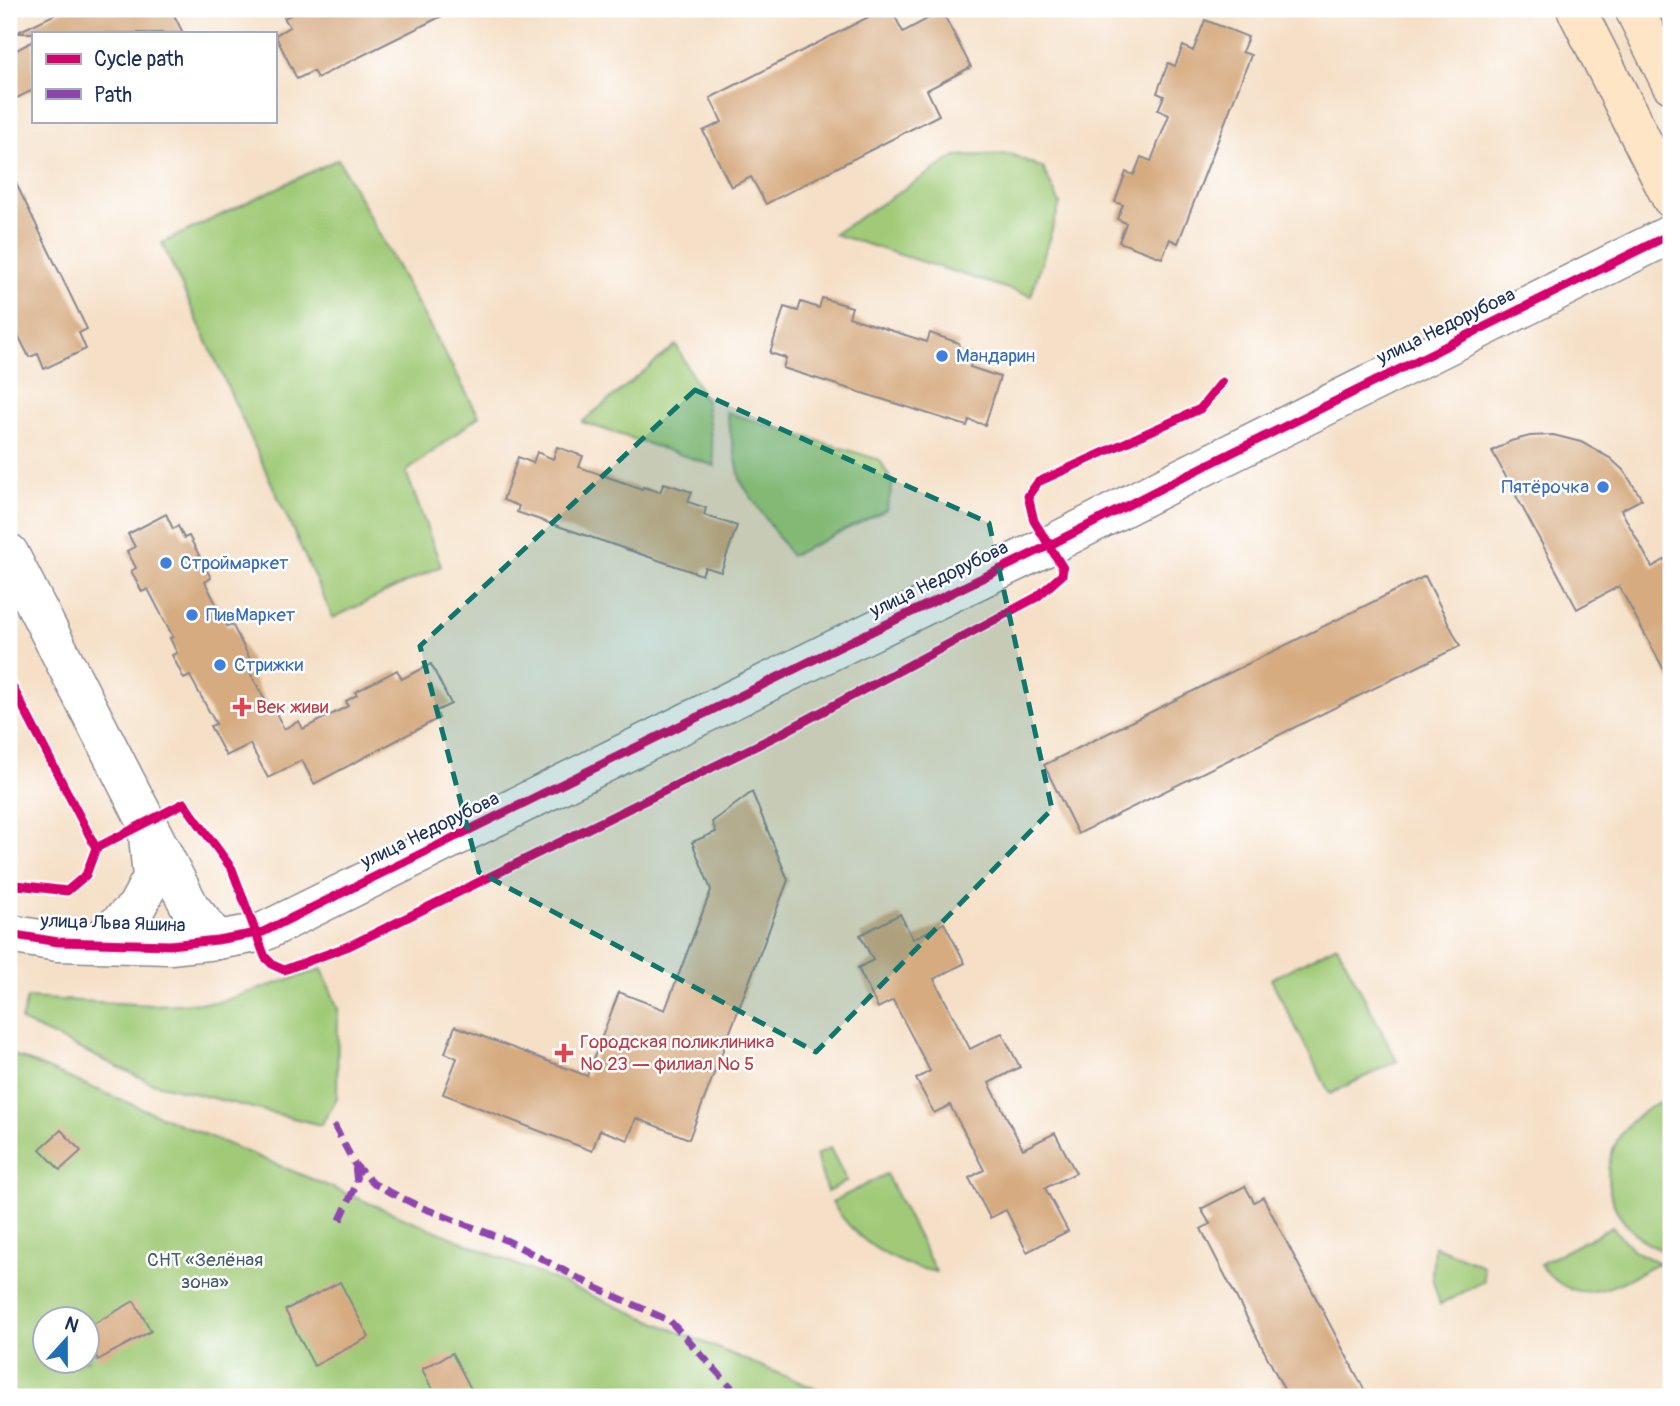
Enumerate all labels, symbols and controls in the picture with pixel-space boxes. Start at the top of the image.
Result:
legend [32,32,276,122]
text: Cycle path [94,46,184,73]
text: Path [94,82,132,109]
street label: улица Недорубова [1372,282,1519,370]
place label: Мандарин [956,344,1035,368]
marker: Мандарин [934,348,950,364]
place label: Пятёрочка [1501,475,1589,499]
marker: Пятёрочка [1595,479,1611,495]
street label: улица Недорубова [865,535,1012,623]
place label: Строймаркет [180,551,289,575]
marker: Строймаркет [158,555,174,571]
place label: ПивМаркет [206,603,296,627]
marker: ПивМаркет [184,607,200,623]
place label: Стрижки [234,653,304,677]
marker: Стрижки [212,657,228,673]
place label: Век живи [256,695,329,719]
marker: Век живи [234,699,250,715]
street label: улица Недорубова [356,786,503,874]
street label: улица Льва Яшина [39,908,186,938]
place label: Городская поликлиника № 23 — филиал № 5 [580,1030,775,1076]
marker: Городская поликлиника № 23 — филиал № 5 [554,1043,574,1063]
park label: СНТ «Зелёная зона» [147,1248,263,1294]
north arrow [32,1304,102,1374]
text: N [61,1312,82,1339]

